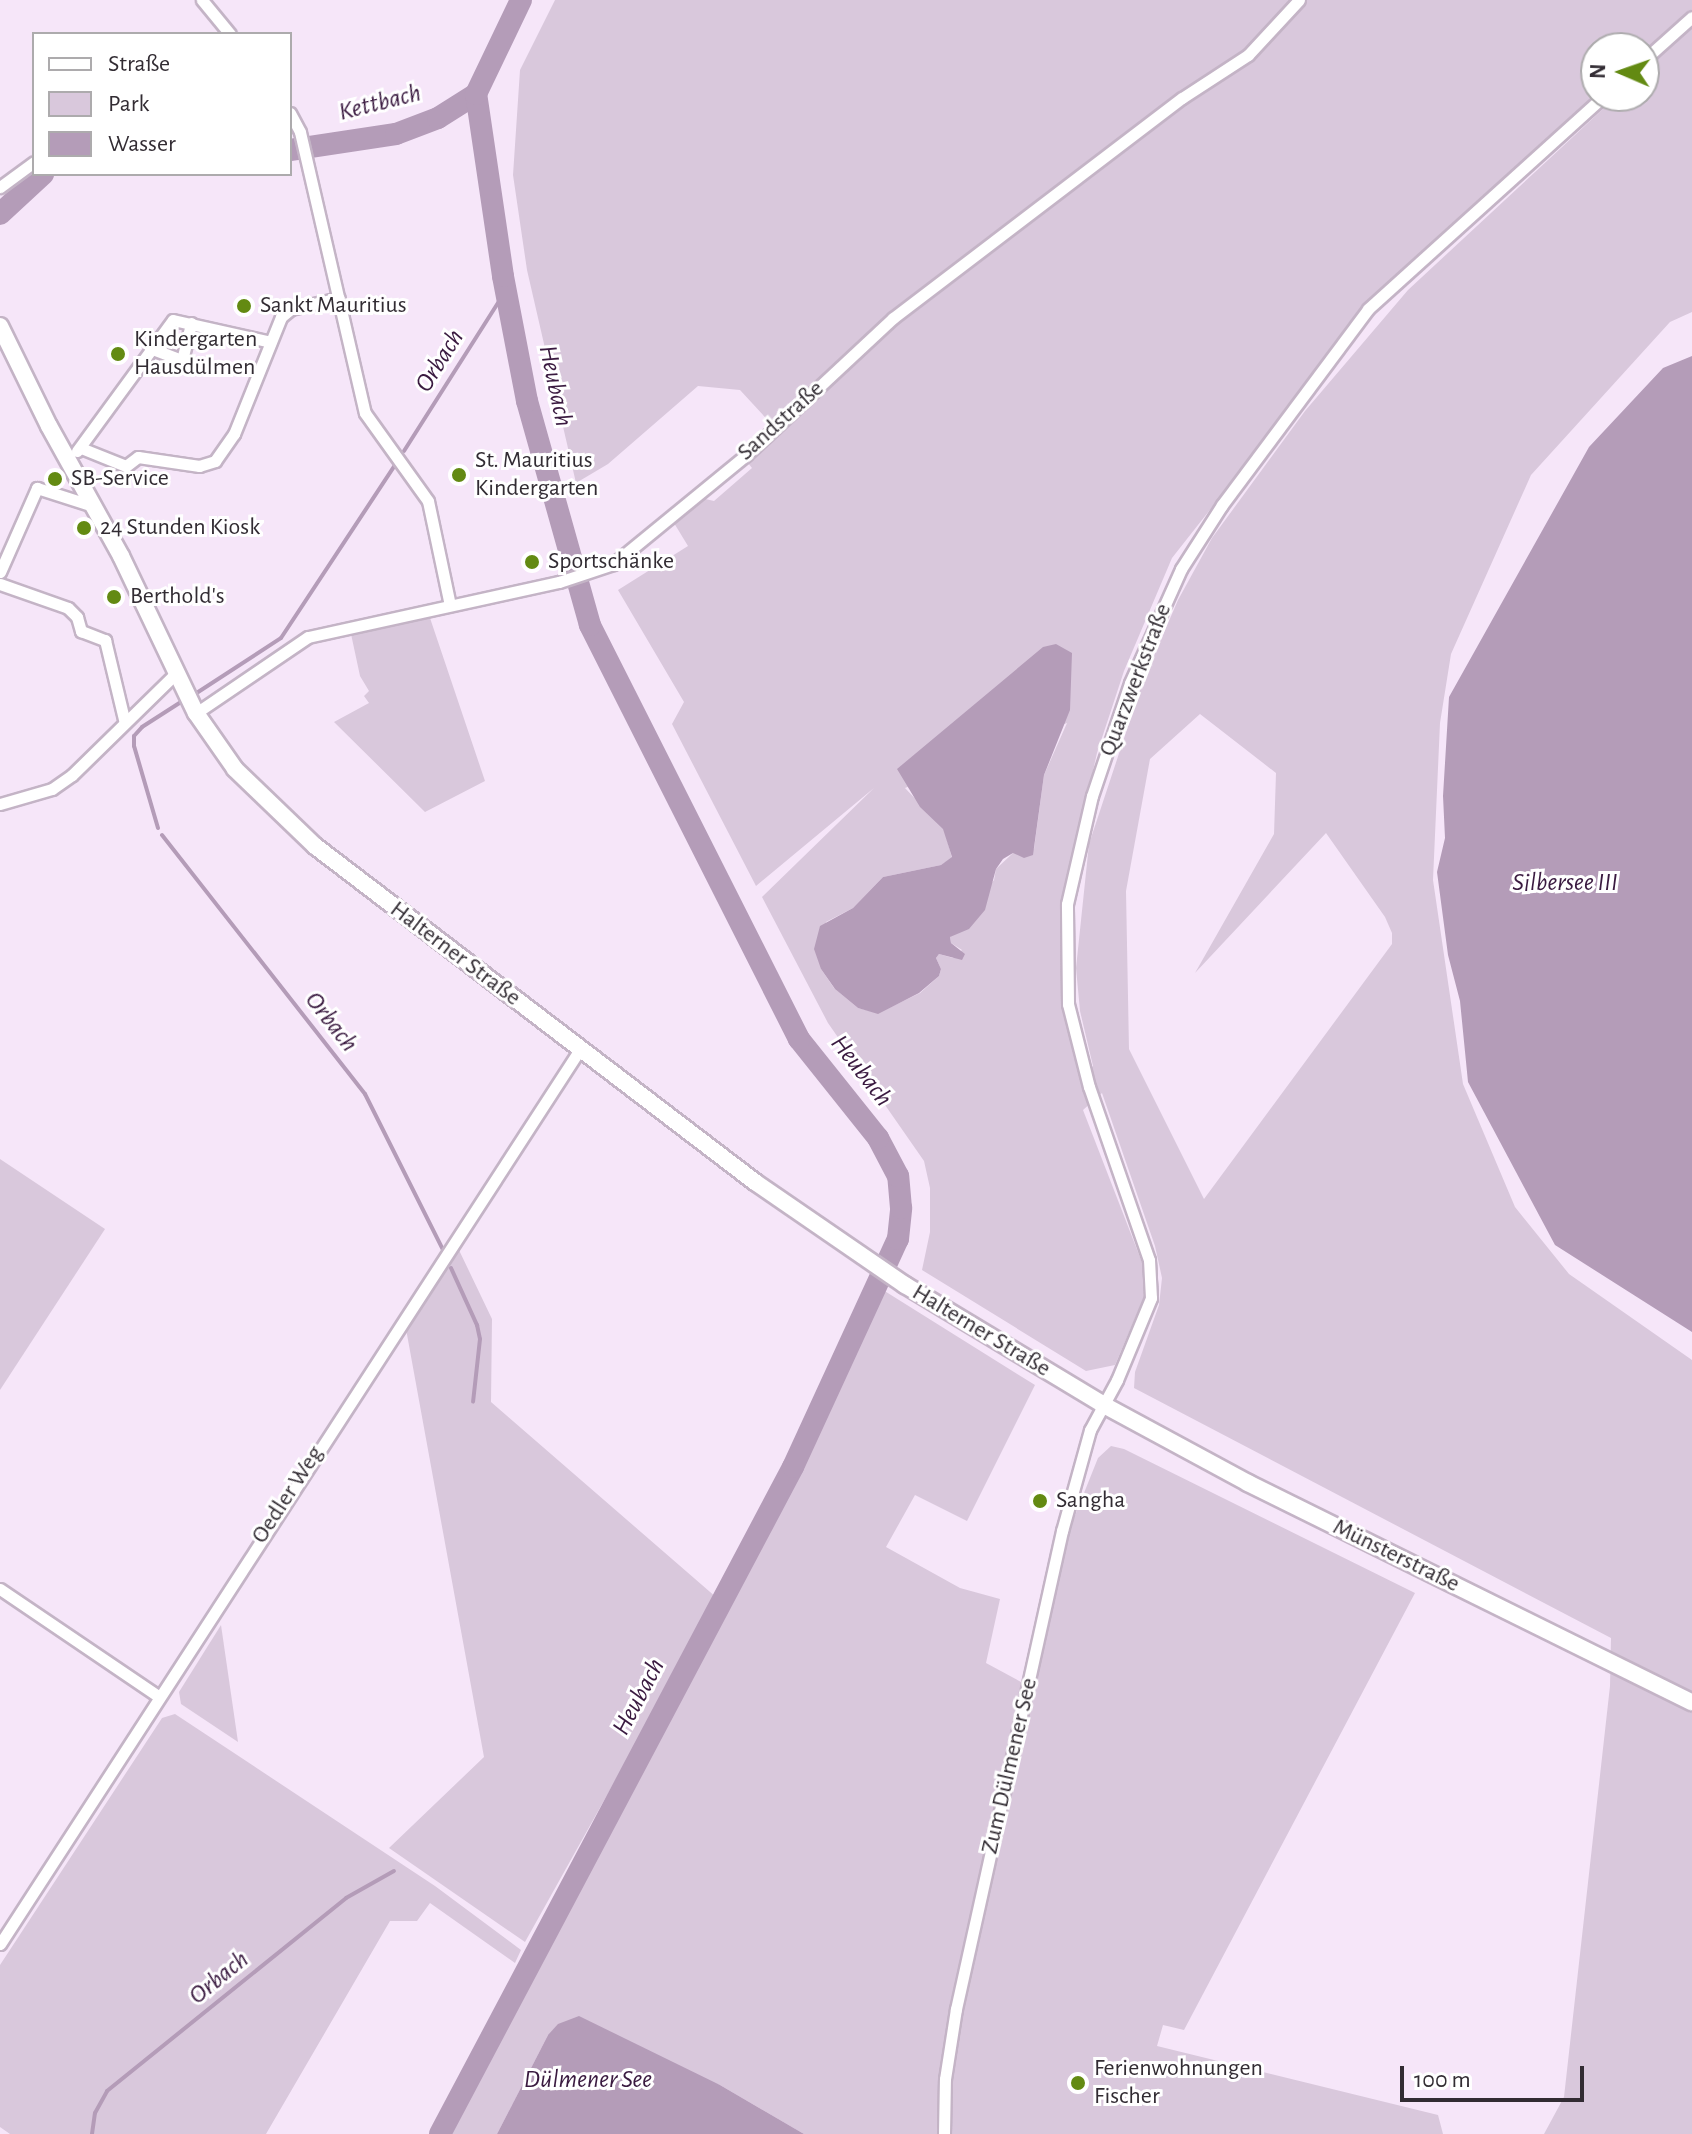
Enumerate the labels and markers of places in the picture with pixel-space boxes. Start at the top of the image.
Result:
place label: Sankt Mauritius [260,292,407,320]
marker: Sankt Mauritius [235,297,253,315]
place label: Kindergarten Hausdülmen [134,326,257,382]
marker: Kindergarten Hausdülmen [109,345,127,363]
place label: St. Mauritius Kindergarten [475,447,598,503]
place label: SB-Service [71,465,169,493]
marker: St. Mauritius Kindergarten [450,466,468,484]
marker: SB-Service [46,470,64,488]
place label: 24 Stunden Kiosk [100,514,260,542]
marker: 24 Stunden Kiosk [75,519,93,537]
place label: Sportschänke [548,548,674,576]
marker: Sportschänke [523,553,541,571]
place label: Berthold's [130,583,225,611]
marker: Berthold's [105,588,123,606]
place label: Sangha [1056,1487,1125,1515]
marker: Sangha [1031,1492,1049,1510]
place label: Ferienwohnungen Fischer [1094,2055,1263,2111]
marker: Ferienwohnungen Fischer [1069,2074,1087,2092]

